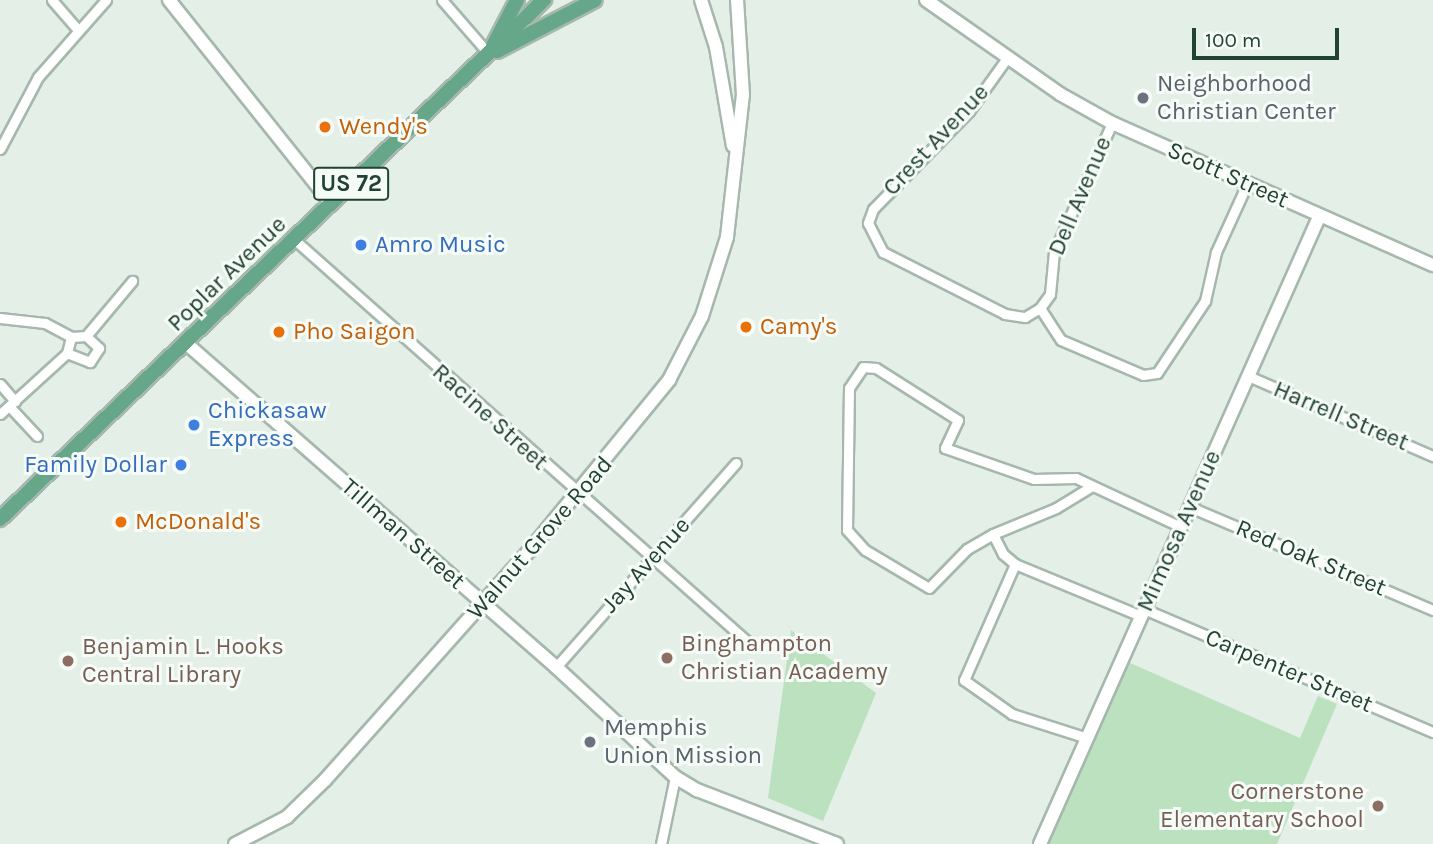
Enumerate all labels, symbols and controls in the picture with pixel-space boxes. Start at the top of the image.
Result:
scale bar [1195,14,1342,58]
text: 100 m [1205,28,1262,52]
place label: Neighborhood Christian Center [1157,70,1336,126]
street label: Crest Avenue [877,78,995,202]
marker: Neighborhood Christian Center [1135,90,1151,106]
place label: Wendy's [339,113,428,141]
marker: Wendy's [317,119,333,135]
street label: Dell Avenue [1042,132,1118,260]
street label: Scott Street [1163,135,1293,215]
road number: US 72 [312,164,390,204]
street label: Poplar Avenue [162,210,292,338]
place label: Amro Music [375,231,506,259]
marker: Amro Music [353,237,369,253]
place label: Camy's [760,313,837,341]
place label: Pho Saigon [293,318,416,346]
marker: Camy's [738,319,754,335]
marker: Pho Saigon [271,324,287,340]
street label: Racine Street [426,358,554,476]
street label: Harrell Street [1269,375,1413,457]
place label: Chickasaw Express [208,397,327,453]
marker: Chickasaw Express [186,417,202,433]
street label: Mimosa Avenue [1131,446,1227,616]
street label: Walnut Grove Road [461,450,619,626]
place label: Family Dollar [24,451,167,479]
marker: Family Dollar [173,457,189,473]
street label: Tillman Street [335,473,471,595]
place label: McDonald's [135,508,261,536]
street label: Jay Avenue [596,511,696,619]
street label: Red Oak Street [1231,513,1391,603]
marker: McDonald's [113,514,129,530]
street label: Carpenter Street [1201,623,1377,719]
place label: Binghampton Christian Academy [681,630,888,686]
place label: Benjamin L. Hooks Central Library [82,633,284,689]
marker: Binghampton Christian Academy [659,650,675,666]
marker: Benjamin L. Hooks Central Library [60,653,76,669]
place label: Memphis Union Mission [604,714,762,770]
marker: Memphis Union Mission [582,734,598,750]
place label: Cornerstone Elementary School [1160,778,1364,834]
marker: Cornerstone Elementary School [1370,798,1386,814]

